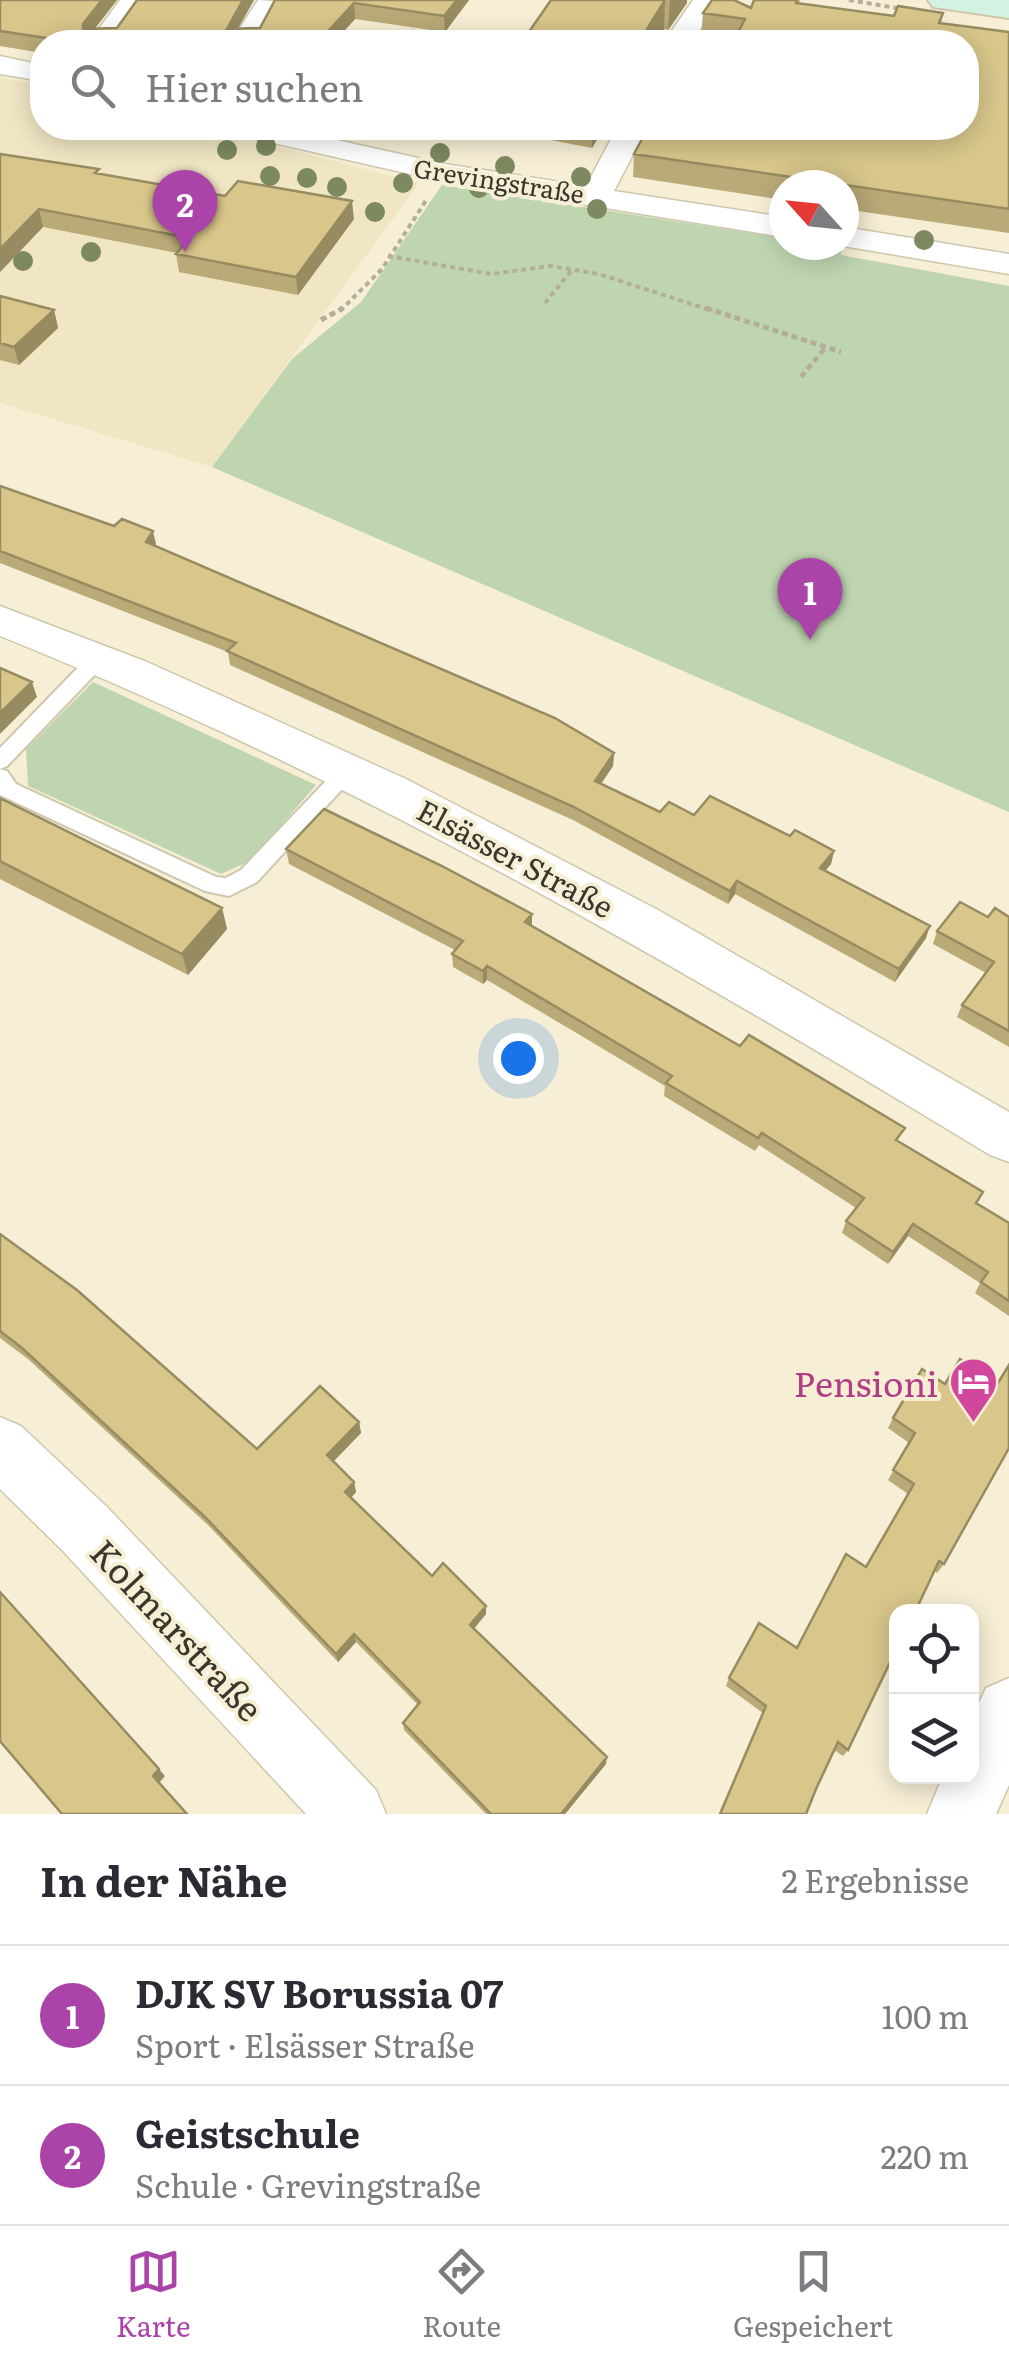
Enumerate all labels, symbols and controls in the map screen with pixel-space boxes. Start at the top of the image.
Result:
search box [30,30,979,140]
text: Hier suchen [145,57,364,114]
icon: search [65,58,120,113]
street label: Grevingstraße [411,148,587,212]
pin: 2 [152,170,218,252]
north arrow [769,170,859,260]
pin: 1 [778,558,842,640]
street label: Elsässer Straße [410,787,622,927]
your location [493,1033,544,1084]
place label: Pensioni [794,1356,938,1408]
hotel icon: Pensioni [947,1356,999,1424]
street label: Kolmarstraße [80,1526,276,1732]
map controls [889,1604,979,1784]
button: locate [889,1604,979,1694]
button: layers [889,1694,979,1784]
text: In der Nähe [40,1848,288,1910]
text: 2 Ergebnisse [782,1855,969,1903]
text: DJK SV Borussia 07 [135,1963,503,2020]
text: 1 [66,1991,79,2039]
text: 100 m [882,1991,969,2039]
text: Sport · Elsässer Straße [135,2020,475,2068]
text: Geistschule [135,2103,360,2160]
text: 2 [64,2131,81,2179]
text: 220 m [881,2131,969,2179]
text: Schule · Grevingstraße [135,2160,481,2208]
tab: Karte [116,2244,191,2346]
tab: Route [423,2244,501,2346]
tab: Gespeichert [733,2244,893,2346]

